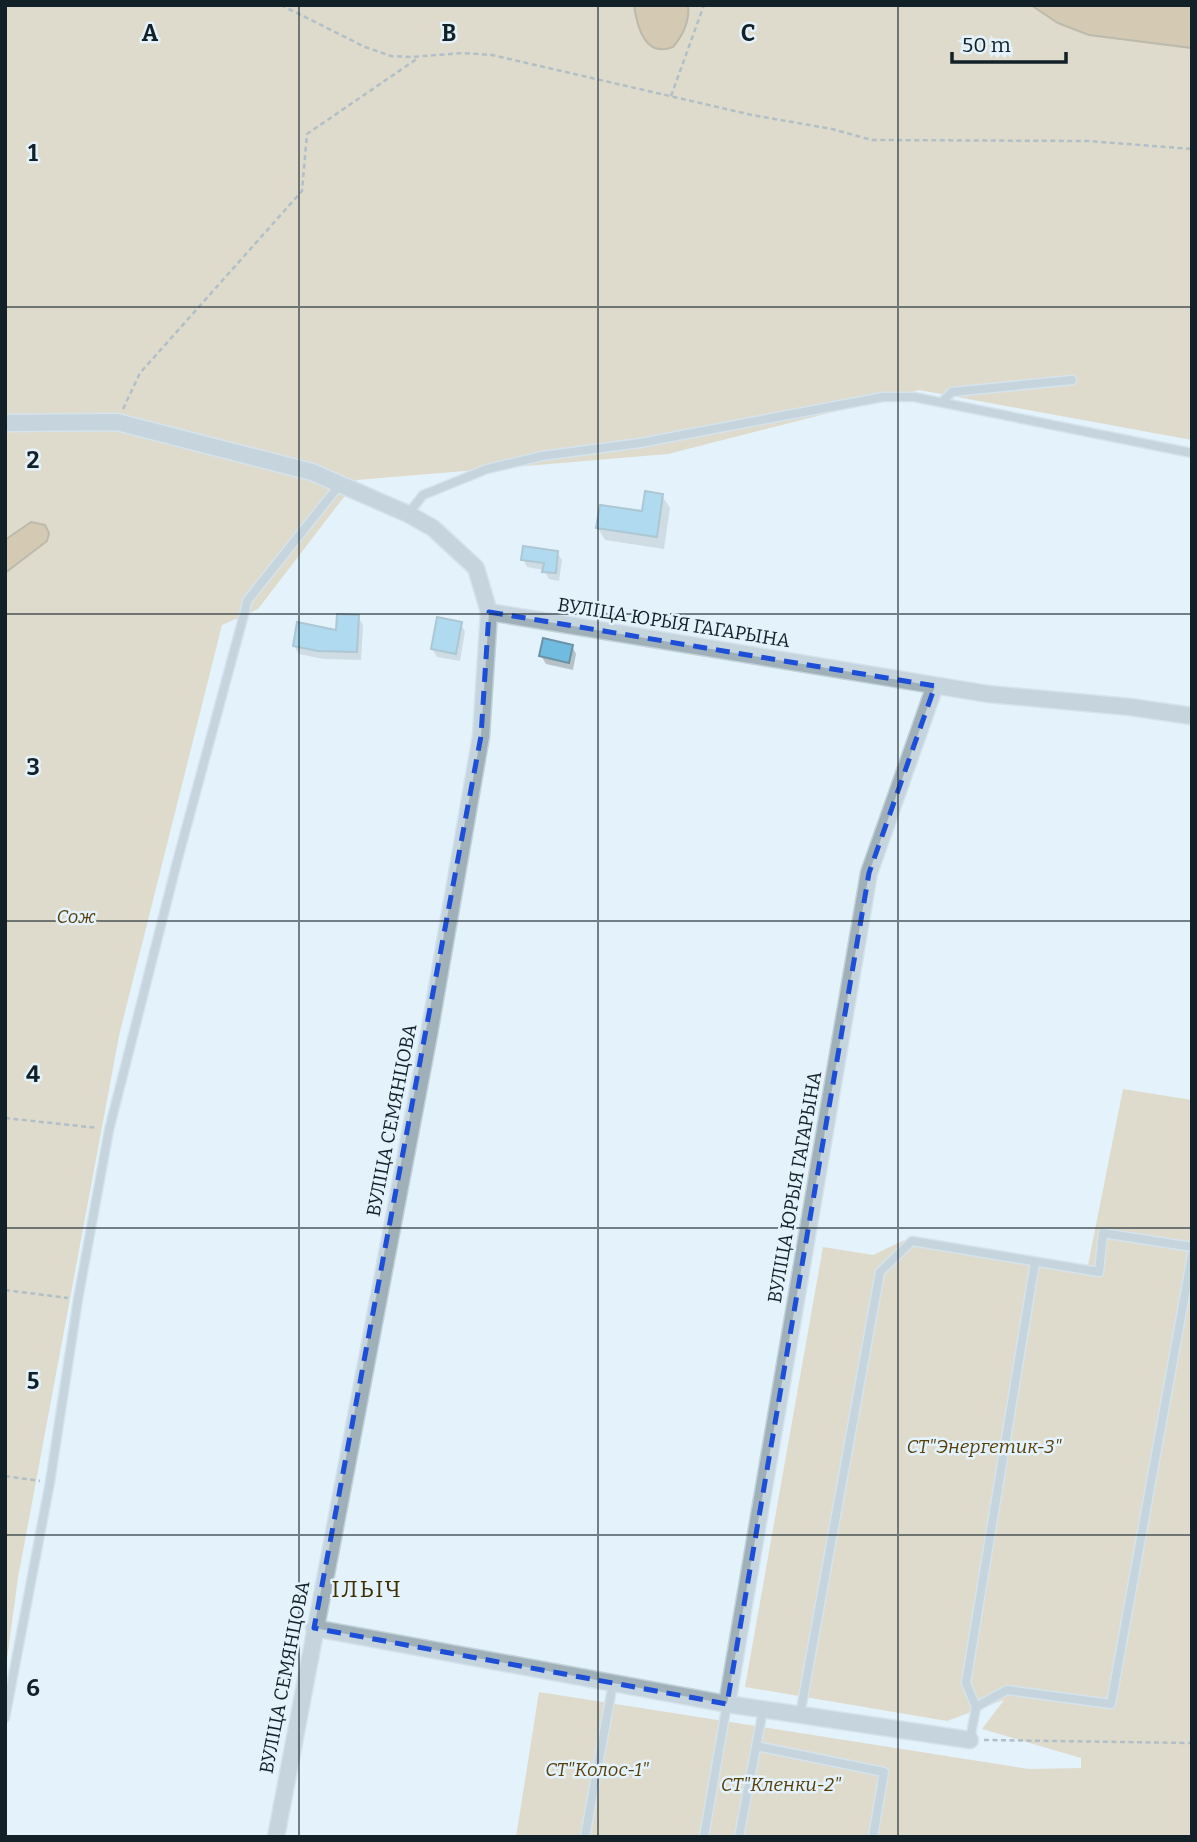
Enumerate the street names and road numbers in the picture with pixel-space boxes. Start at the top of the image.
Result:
street label: ВУЛІЦА ЮРЫЯ ГАГАРЫНА [556,593,792,652]
street label: ВУЛІЦА СЕМЯНЦОВА [362,1021,422,1218]
street label: ВУЛІЦА ЮРЫЯ ГАГАРЫНА [763,1069,826,1305]
street label: ВУЛІЦА СЕМЯНЦОВА [255,1578,315,1775]

